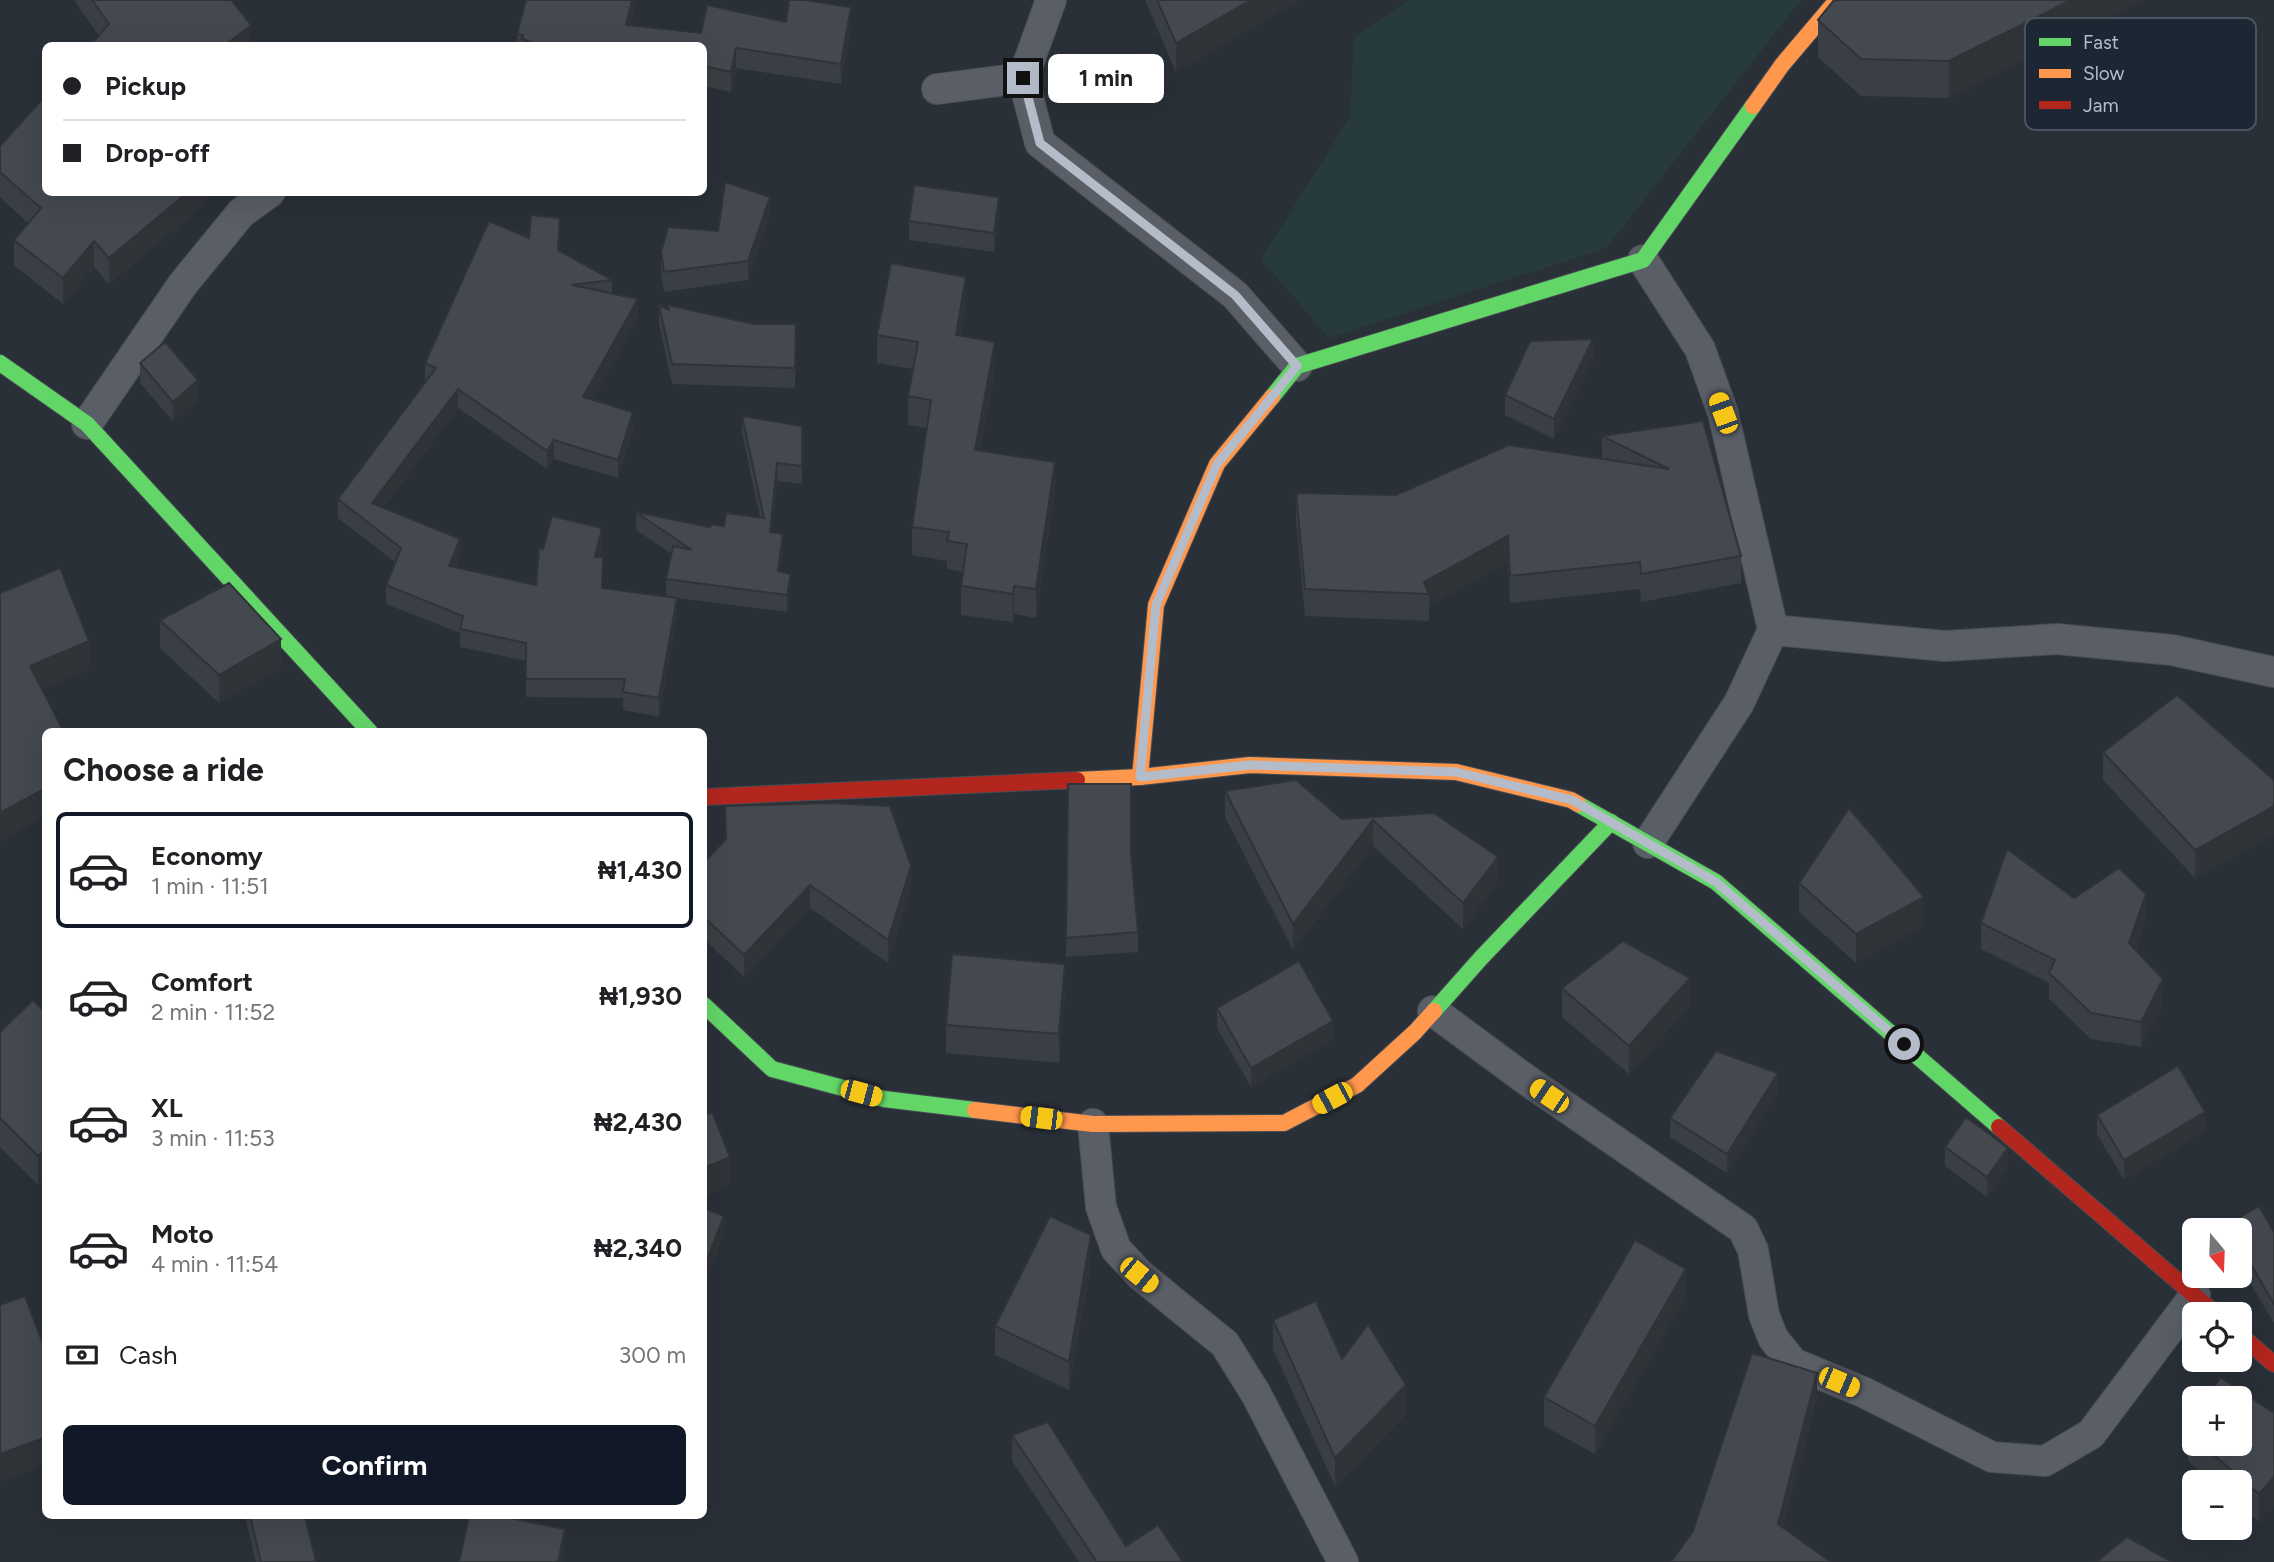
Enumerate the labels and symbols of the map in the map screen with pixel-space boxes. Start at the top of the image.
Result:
legend [2025,18,2256,130]
text: Fast [2083,31,2119,54]
callout: 1 min [1048,54,1163,102]
route end [1007,62,1039,94]
text: Slow [2083,62,2125,85]
text: Jam [2083,94,2119,117]
car [1706,390,1741,436]
route start [1888,1028,1920,1060]
car [1526,1076,1573,1116]
car [838,1077,885,1109]
car [1309,1079,1356,1117]
car [1019,1105,1064,1131]
north arrow [2182,1218,2252,1288]
car [1117,1254,1162,1296]
car [1816,1364,1863,1400]

